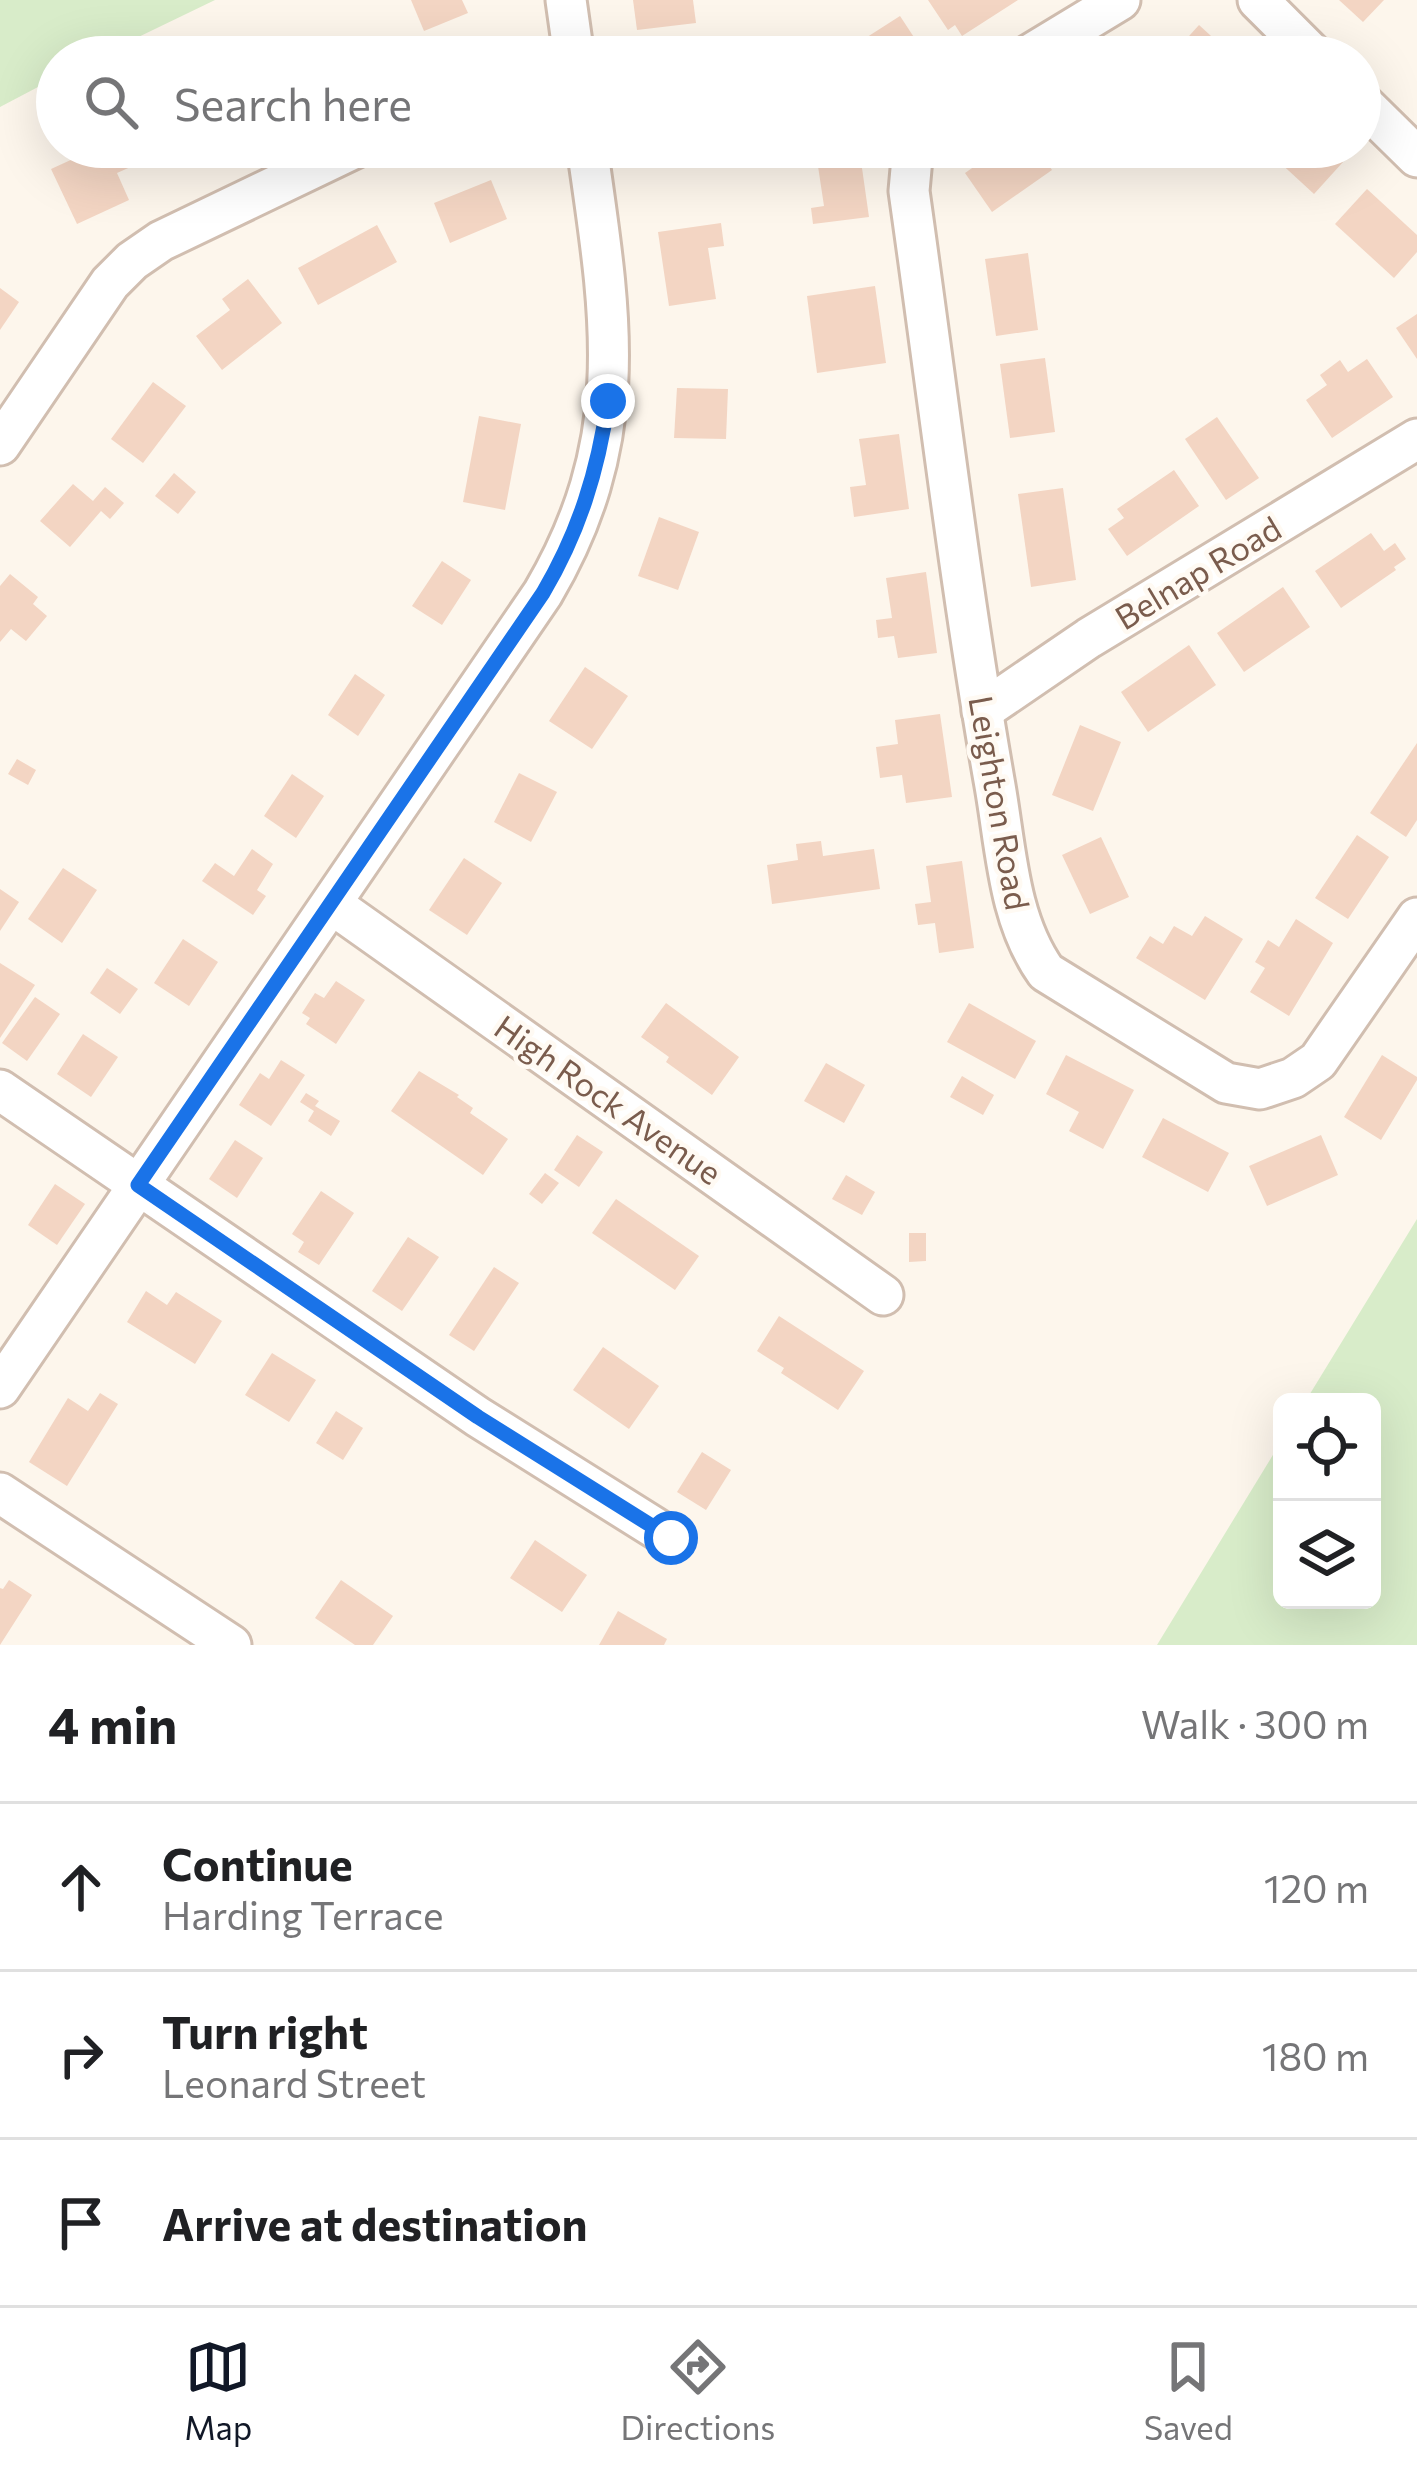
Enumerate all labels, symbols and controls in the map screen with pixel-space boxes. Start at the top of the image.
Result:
search box [36,36,1381,168]
icon: search [78,69,144,135]
text: Search here [174,75,412,130]
route end [581,374,635,428]
street label: Belnap Road [1107,506,1288,637]
street label: Leighton Road [961,692,1039,913]
street label: High Rock Avenue [487,1005,730,1192]
map controls [1273,1393,1381,1609]
button: locate [1273,1393,1381,1501]
button: layers [1273,1501,1381,1609]
route start [644,1511,698,1565]
text: 4 min [48,1692,177,1755]
text: Walk · 300 m [1141,1699,1369,1747]
text: Continue [162,1835,353,1890]
icon: ahead [48,1854,114,1920]
text: 120 m [1264,1863,1369,1911]
text: Harding Terrace [162,1890,444,1938]
text: Turn right [162,2003,368,2058]
icon: right [48,2022,114,2088]
text: 180 m [1262,2031,1369,2079]
text: Leonard Street [162,2058,426,2106]
icon: arrive [48,2190,114,2256]
text: Arrive at destination [162,2195,588,2250]
tab: Map [184,2334,252,2447]
tab: Directions [621,2334,775,2447]
tab: Saved [1144,2334,1233,2447]

